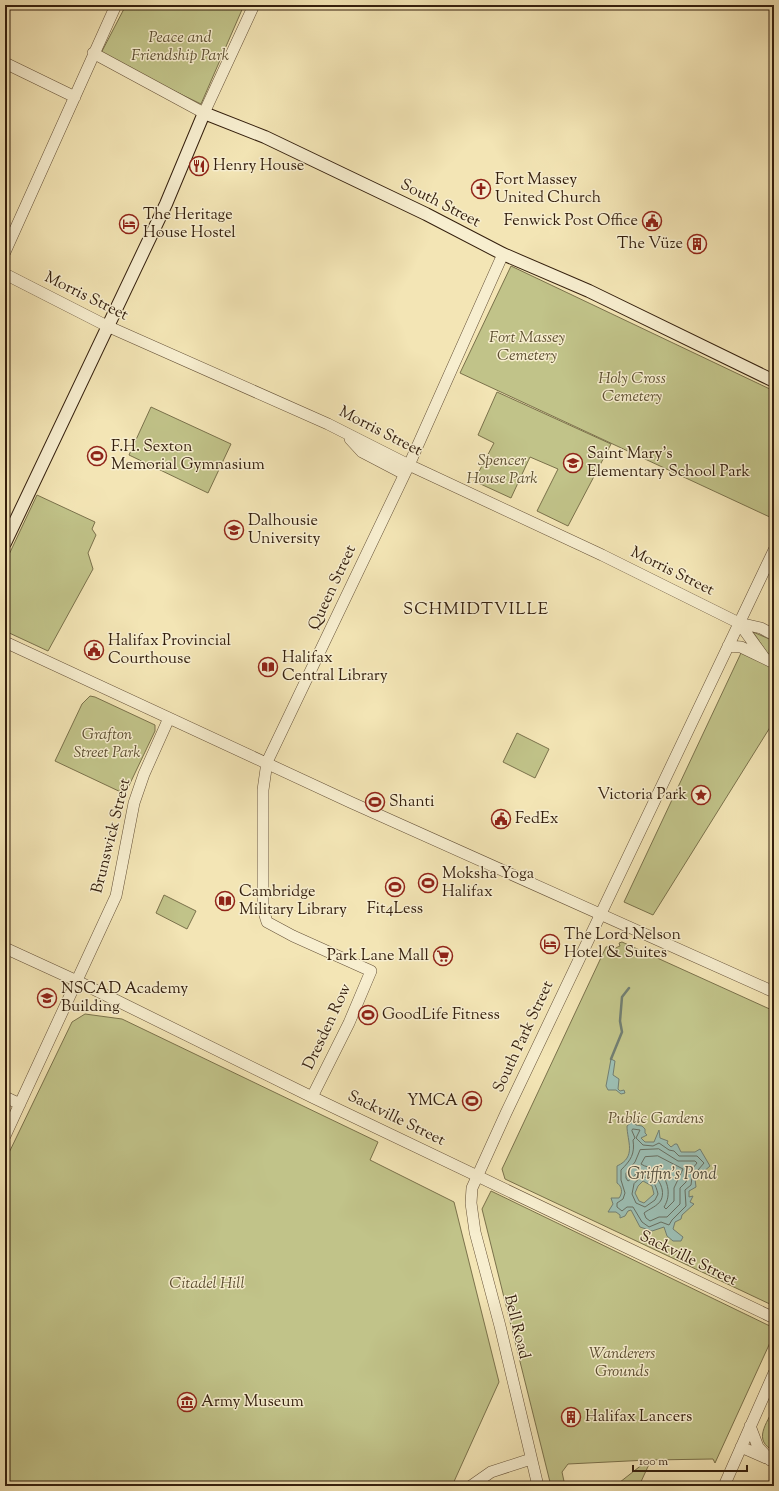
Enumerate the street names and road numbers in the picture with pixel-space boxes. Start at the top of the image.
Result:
street label: South Street [396,174,484,234]
street label: Morris Street [40,267,132,327]
street label: Morris Street [334,401,426,463]
street label: Queen Street [303,541,363,634]
street label: Morris Street [626,542,718,602]
street label: Brunswick Street [87,775,138,896]
street label: South Park Street [488,977,560,1097]
street label: Dresden Row [298,980,358,1074]
street label: Sackville Street [343,1085,449,1153]
street label: Sackville Street [635,1225,741,1293]
street label: Bell Road [497,1292,535,1362]

